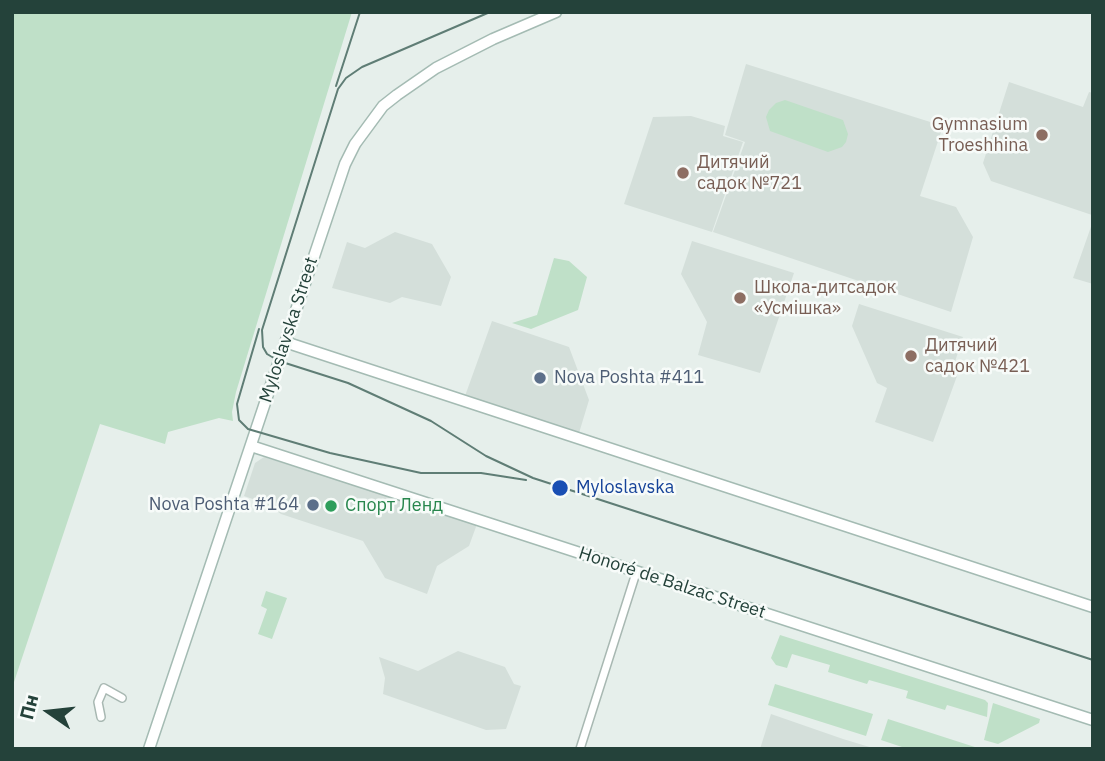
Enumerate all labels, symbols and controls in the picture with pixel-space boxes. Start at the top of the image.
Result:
place label: Gymnasium Troeshhina [932,114,1028,156]
marker: Gymnasium Troeshhina [1034,127,1050,143]
place label: Дитячий садок №721 [697,152,802,194]
marker: Дитячий садок №721 [675,165,691,181]
street label: Myloslavska Street [255,254,323,406]
place label: Школа-дитсадок «Усмішка» [754,277,897,320]
marker: Школа-дитсадок «Усмішка» [732,290,748,306]
place label: Дитячий садок №421 [925,335,1030,378]
marker: Дитячий садок №421 [903,348,919,364]
place label: Nova Poshta #411 [554,367,704,389]
marker: Nova Poshta #411 [532,370,548,386]
place label: Myloslavska [576,477,674,499]
marker: Myloslavska [550,478,570,498]
place label: Nova Poshta #164 [149,494,299,516]
place label: Спорт Ленд [345,495,443,517]
marker: Nova Poshta #164 [305,497,321,513]
marker: Спорт Ленд [323,498,339,514]
street label: Honoré de Balzac Street [576,543,768,623]
north arrow [14,677,84,747]
text: Пн [14,692,43,722]

